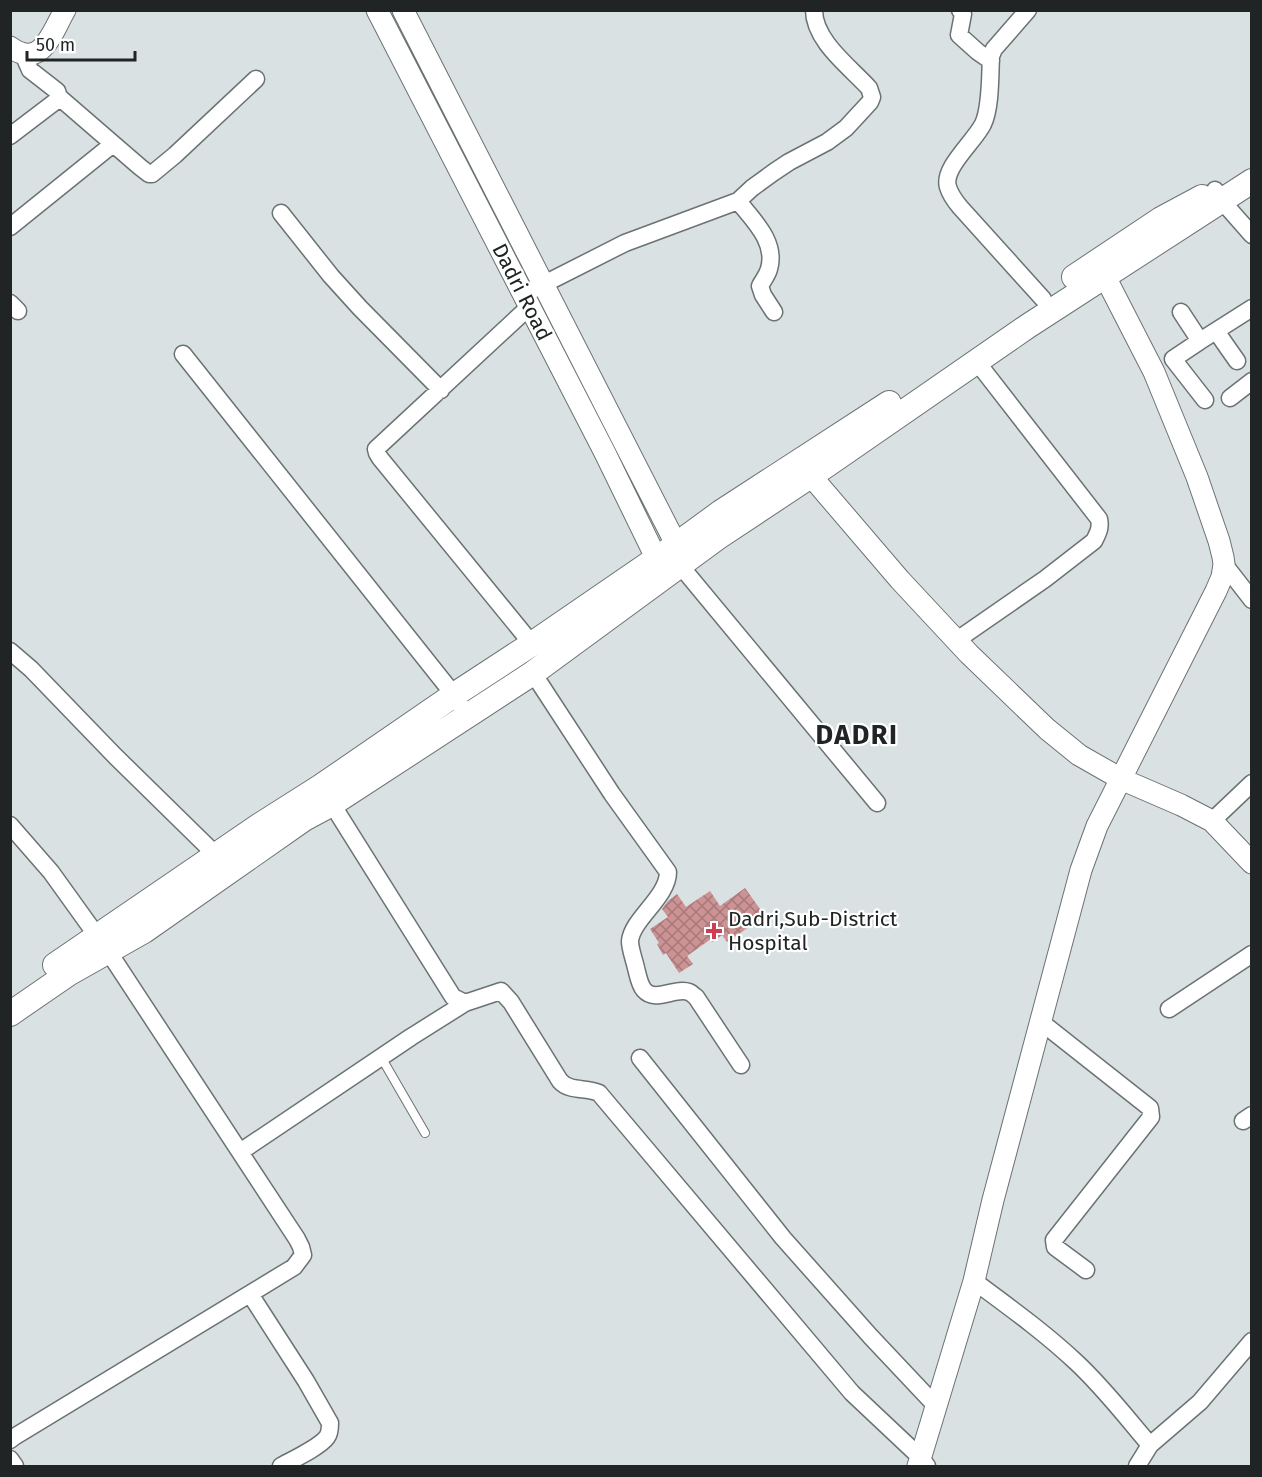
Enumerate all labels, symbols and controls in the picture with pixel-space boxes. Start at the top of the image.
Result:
scale bar [27,24,135,62]
text: 50 m [36,34,75,56]
street label: Dadri Road [487,239,557,345]
district label: DADRI [816,719,898,751]
place label: Dadri,Sub-District Hospital [728,906,898,956]
marker: Dadri,Sub-District Hospital [705,922,723,940]

